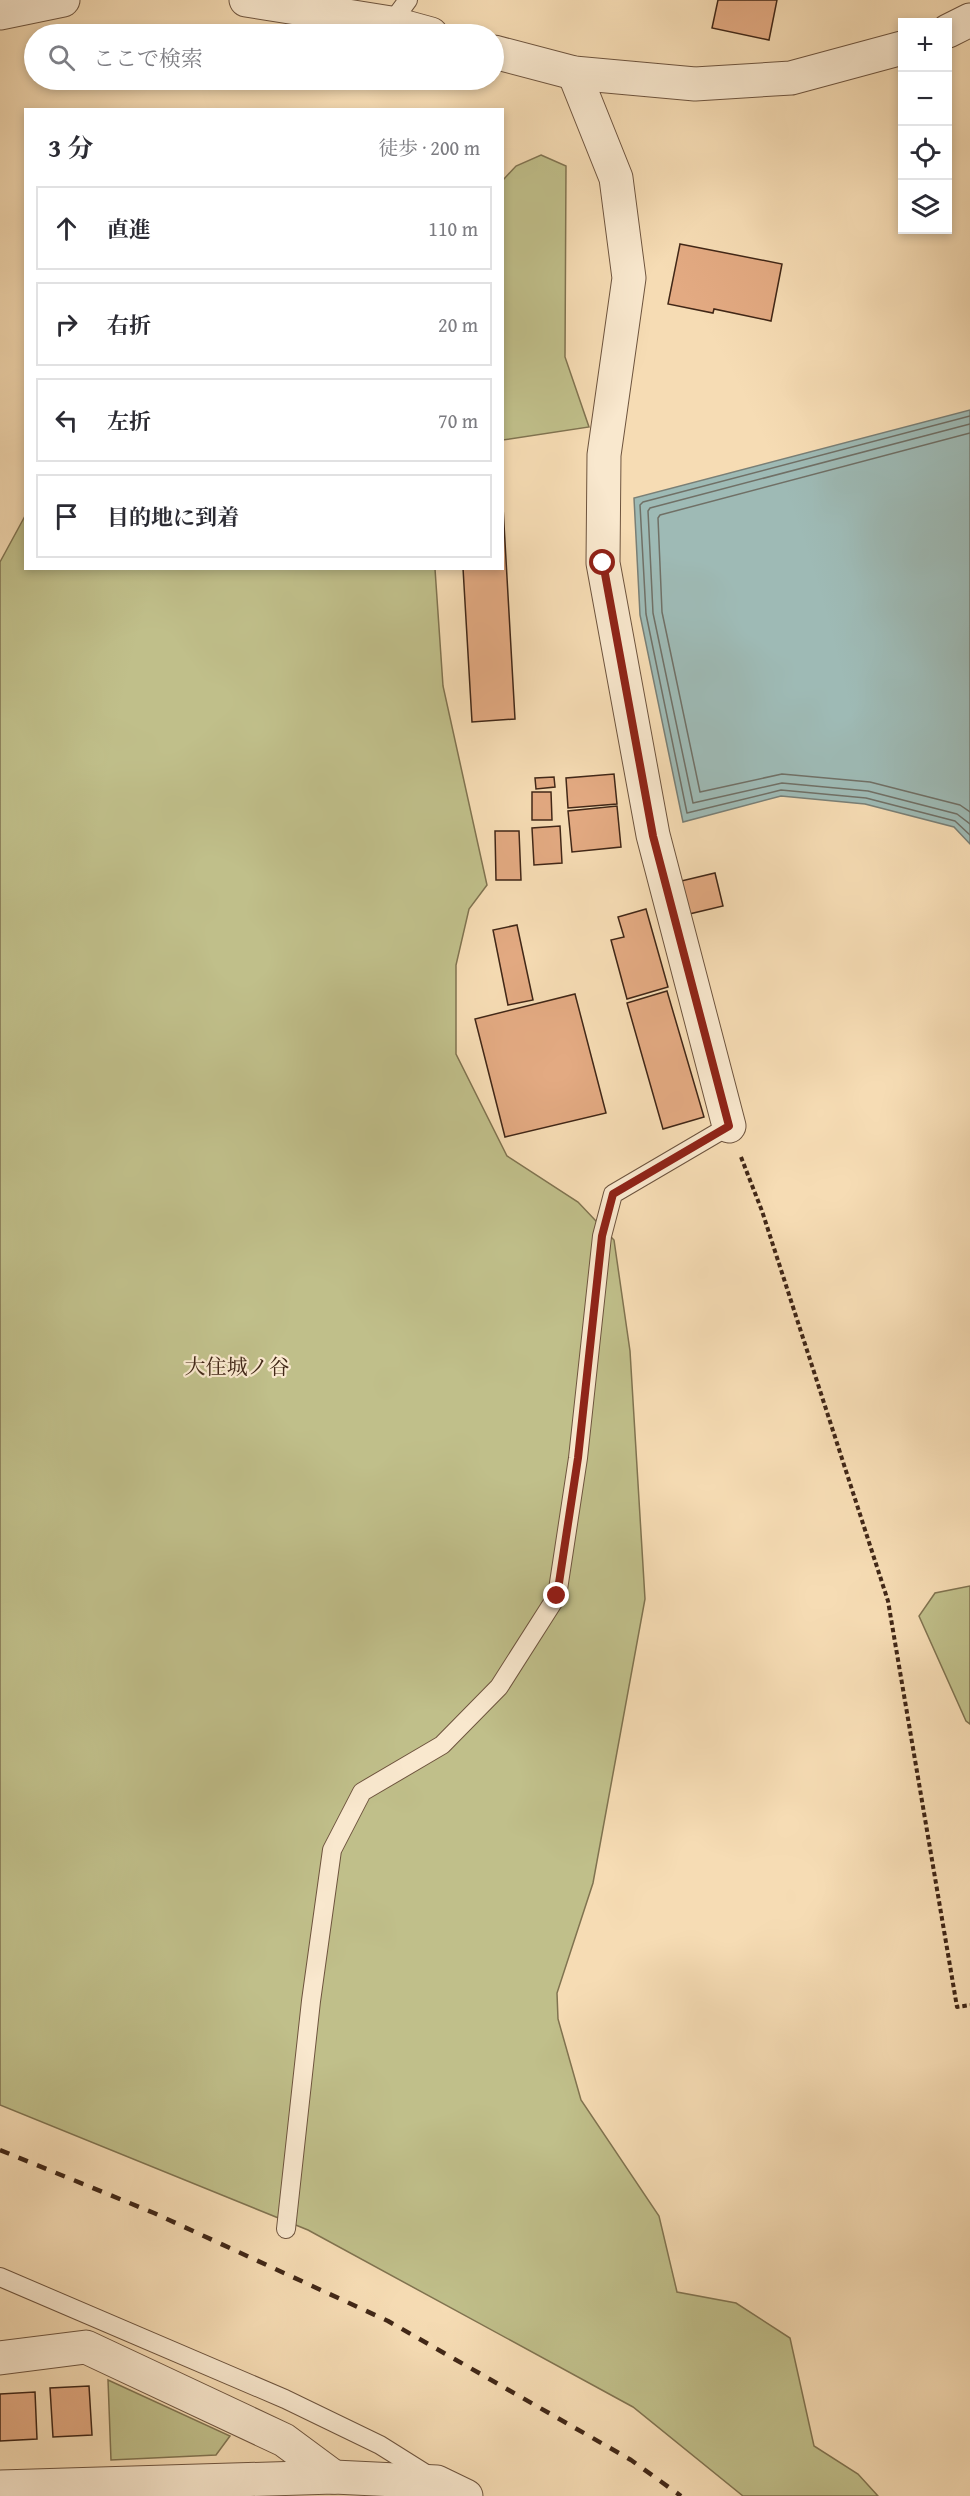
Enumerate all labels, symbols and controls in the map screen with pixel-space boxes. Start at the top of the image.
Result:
map controls [898,18,952,234]
button: + [898,18,952,72]
search box [24,24,504,90]
icon: search [45,41,78,74]
text: ここで検索 [93,42,203,74]
button: − [898,72,952,126]
button: locate [898,126,952,180]
text: 3 分 [48,128,93,167]
text: 徒歩 · 200 m [378,133,480,162]
button: layers [898,180,952,234]
icon: ahead [50,212,83,245]
text: 直進 [107,213,151,245]
text: 110 m [428,214,478,243]
icon: right [50,308,83,341]
text: 右折 [107,309,151,341]
text: 20 m [438,310,478,339]
icon: left [50,404,83,437]
text: 左折 [107,405,151,437]
text: 70 m [438,406,478,435]
icon: arrive [50,500,83,533]
text: 目的地に到着 [107,501,239,533]
route start [589,549,615,575]
district label: 大住城ノ谷 [185,1351,290,1382]
route end [543,1582,569,1608]

